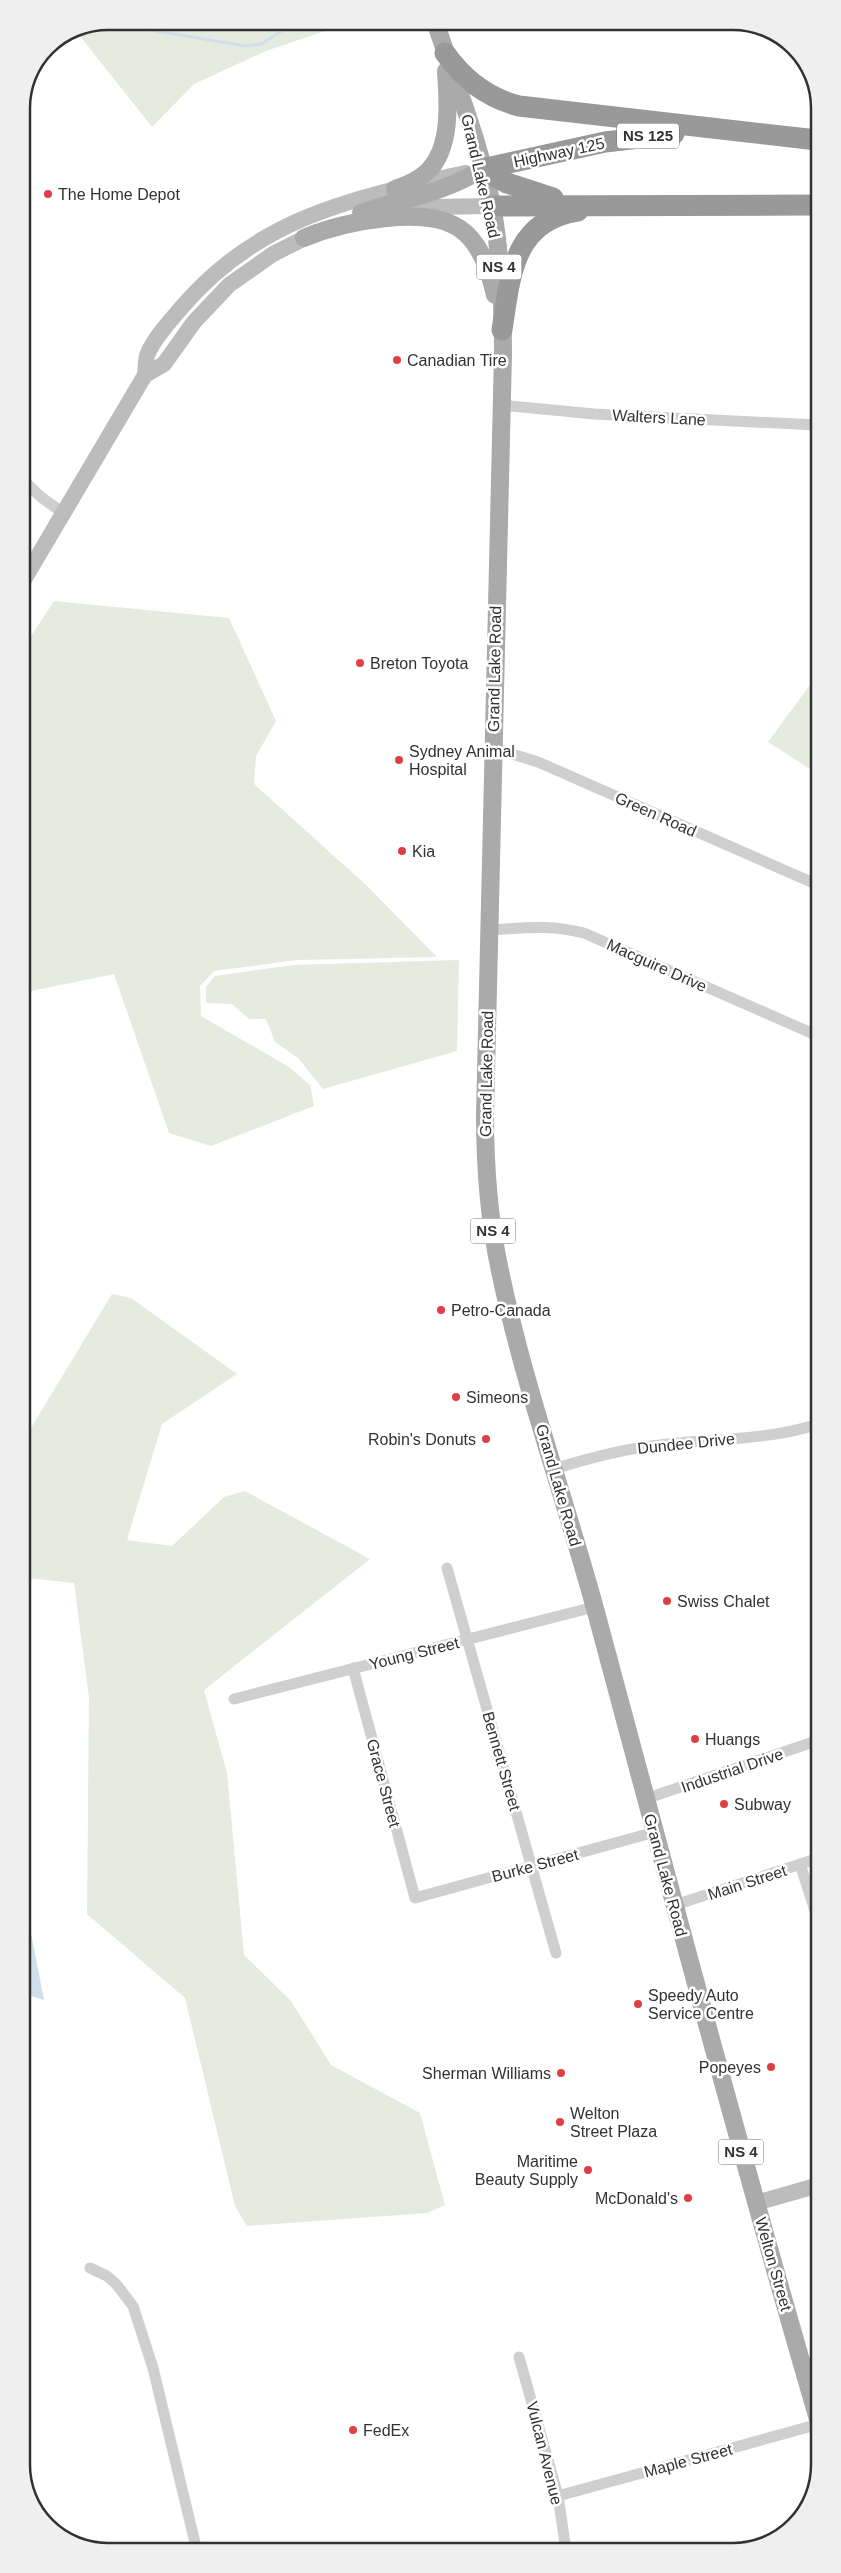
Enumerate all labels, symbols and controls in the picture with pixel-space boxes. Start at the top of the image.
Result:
street label: Grand Lake Road [458,113,503,240]
road number: NS 125 [617,124,679,148]
street label: Highway 125 [512,135,606,170]
place label: The Home Depot [58,186,180,203]
marker: The Home Depot [42,188,54,200]
road number: NS 4 [476,254,522,280]
place label: Canadian Tire [407,352,507,369]
marker: Canadian Tire [391,354,403,366]
street label: Walters Lane [612,407,706,428]
street label: Grand Lake Road [485,606,504,732]
place label: Breton Toyota [370,655,469,672]
marker: Breton Toyota [354,657,366,669]
place label: Sydney Animal Hospital [409,743,515,778]
marker: Sydney Animal Hospital [393,754,405,766]
street label: Green Road [613,789,699,840]
place label: Kia [412,843,435,860]
marker: Kia [396,845,408,857]
street label: Macguire Drive [604,936,709,995]
street label: Grand Lake Road [477,1011,496,1137]
road number: NS 4 [470,1218,516,1244]
place label: Petro-Canada [451,1302,551,1319]
marker: Petro-Canada [435,1304,447,1316]
place label: Simeons [466,1389,528,1406]
marker: Simeons [450,1391,462,1403]
street label: Grand Lake Road [533,1422,584,1548]
street label: Dundee Drive [637,1430,736,1457]
place label: Robin's Donuts [368,1431,476,1448]
marker: Robin's Donuts [480,1433,492,1445]
place label: Swiss Chalet [677,1593,770,1610]
marker: Swiss Chalet [661,1595,673,1607]
street label: Young Street [367,1634,461,1673]
street label: Bennett Street [479,1710,524,1813]
place label: Huangs [705,1731,760,1748]
marker: Huangs [689,1733,701,1745]
street label: Grace Street [364,1737,404,1830]
street label: Industrial Drive [679,1745,785,1796]
place label: Subway [734,1796,791,1813]
marker: Subway [718,1798,730,1810]
street label: Grand Lake Road [641,1812,690,1938]
street label: Burke Street [490,1846,581,1885]
street label: Main Street [706,1862,789,1903]
place label: Speedy Auto Service Centre [648,1987,754,2022]
marker: Speedy Auto Service Centre [632,1998,644,2010]
place label: Popeyes [699,2059,761,2076]
marker: Popeyes [765,2061,777,2073]
place label: Sherman Williams [422,2065,551,2082]
marker: Sherman Williams [555,2067,567,2079]
place label: Welton Street Plaza [570,2105,657,2140]
marker: Welton Street Plaza [554,2116,566,2128]
road number: NS 4 [718,2140,764,2164]
place label: Maritime Beauty Supply [475,2153,578,2188]
marker: Maritime Beauty Supply [582,2164,594,2176]
place label: McDonald's [595,2190,678,2207]
marker: McDonald's [682,2192,694,2204]
street label: Welton Street [752,2215,795,2313]
street label: Vulcan Avenue [523,2400,566,2507]
place label: FedEx [363,2422,409,2439]
marker: FedEx [347,2424,359,2436]
street label: Maple Street [642,2440,735,2480]

